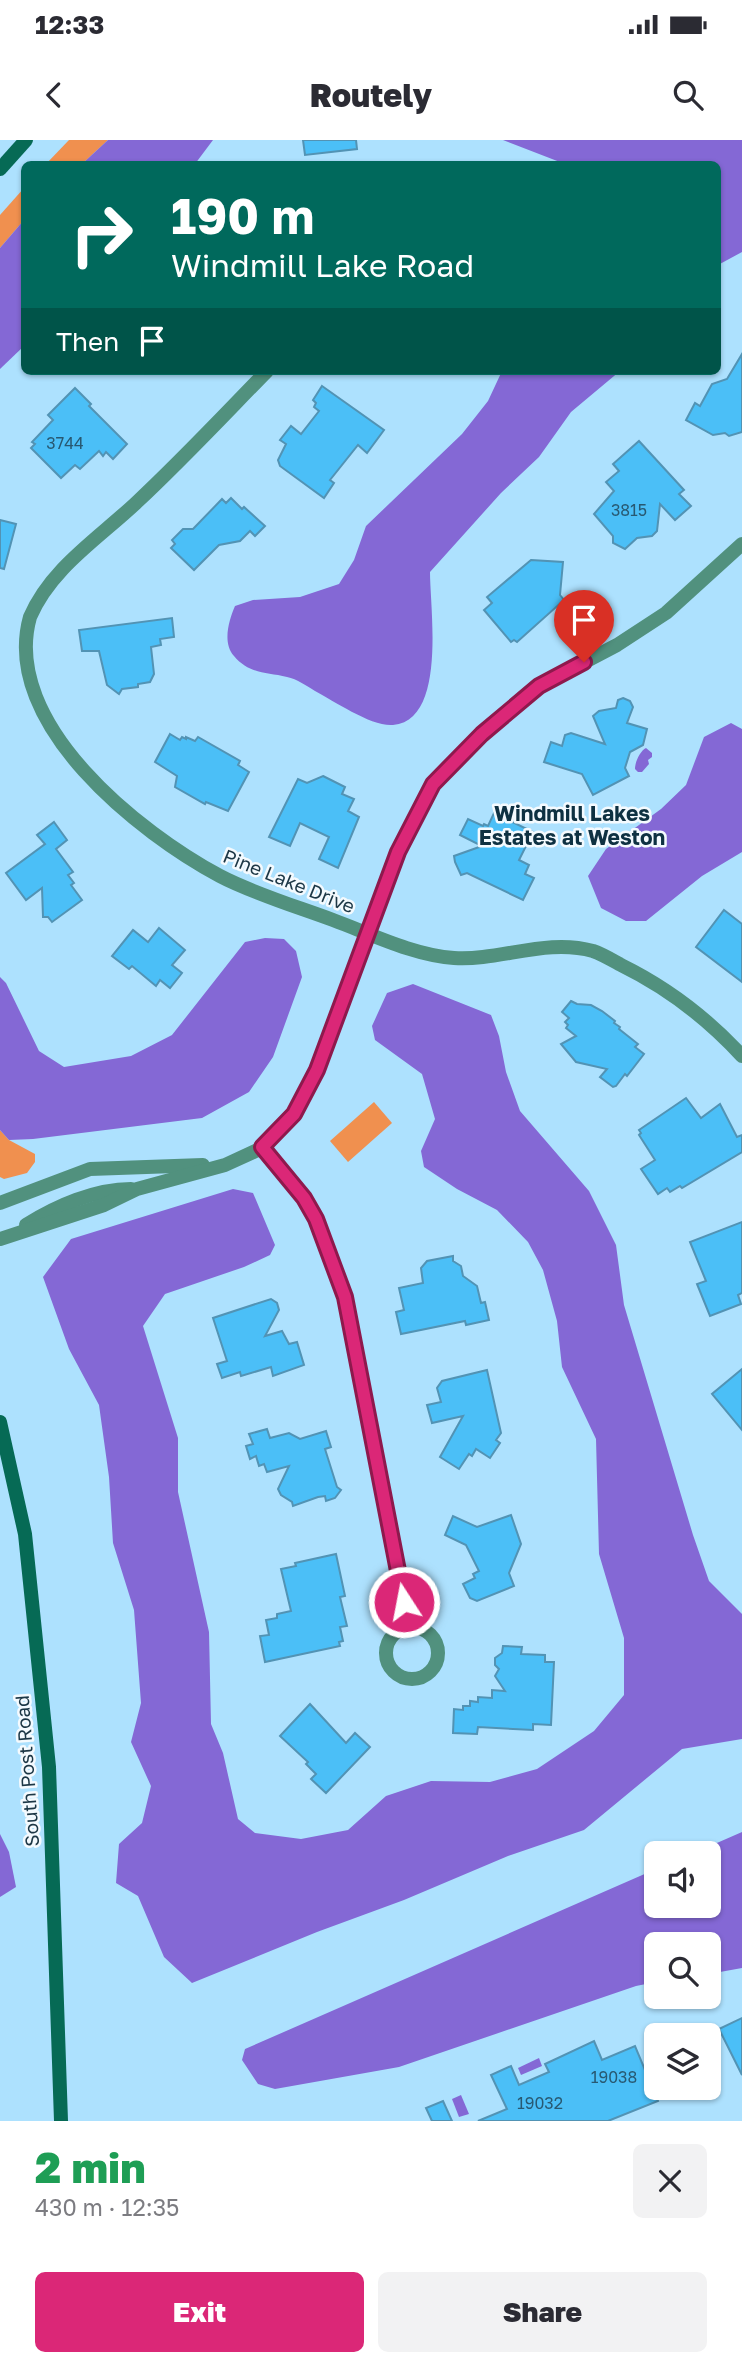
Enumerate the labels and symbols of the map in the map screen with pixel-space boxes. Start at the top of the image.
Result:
house number: 3744 [46,433,84,453]
house number: 3815 [611,500,647,520]
pin [554,590,614,662]
district label: Windmill Lakes Estates at Weston [479,800,665,850]
street label: Pine Lake Drive [220,844,358,917]
position arrow [367,1565,441,1639]
street label: South Post Road [10,1695,43,1848]
house number: 19038 [591,2067,637,2087]
house number: 19032 [517,2093,563,2113]

